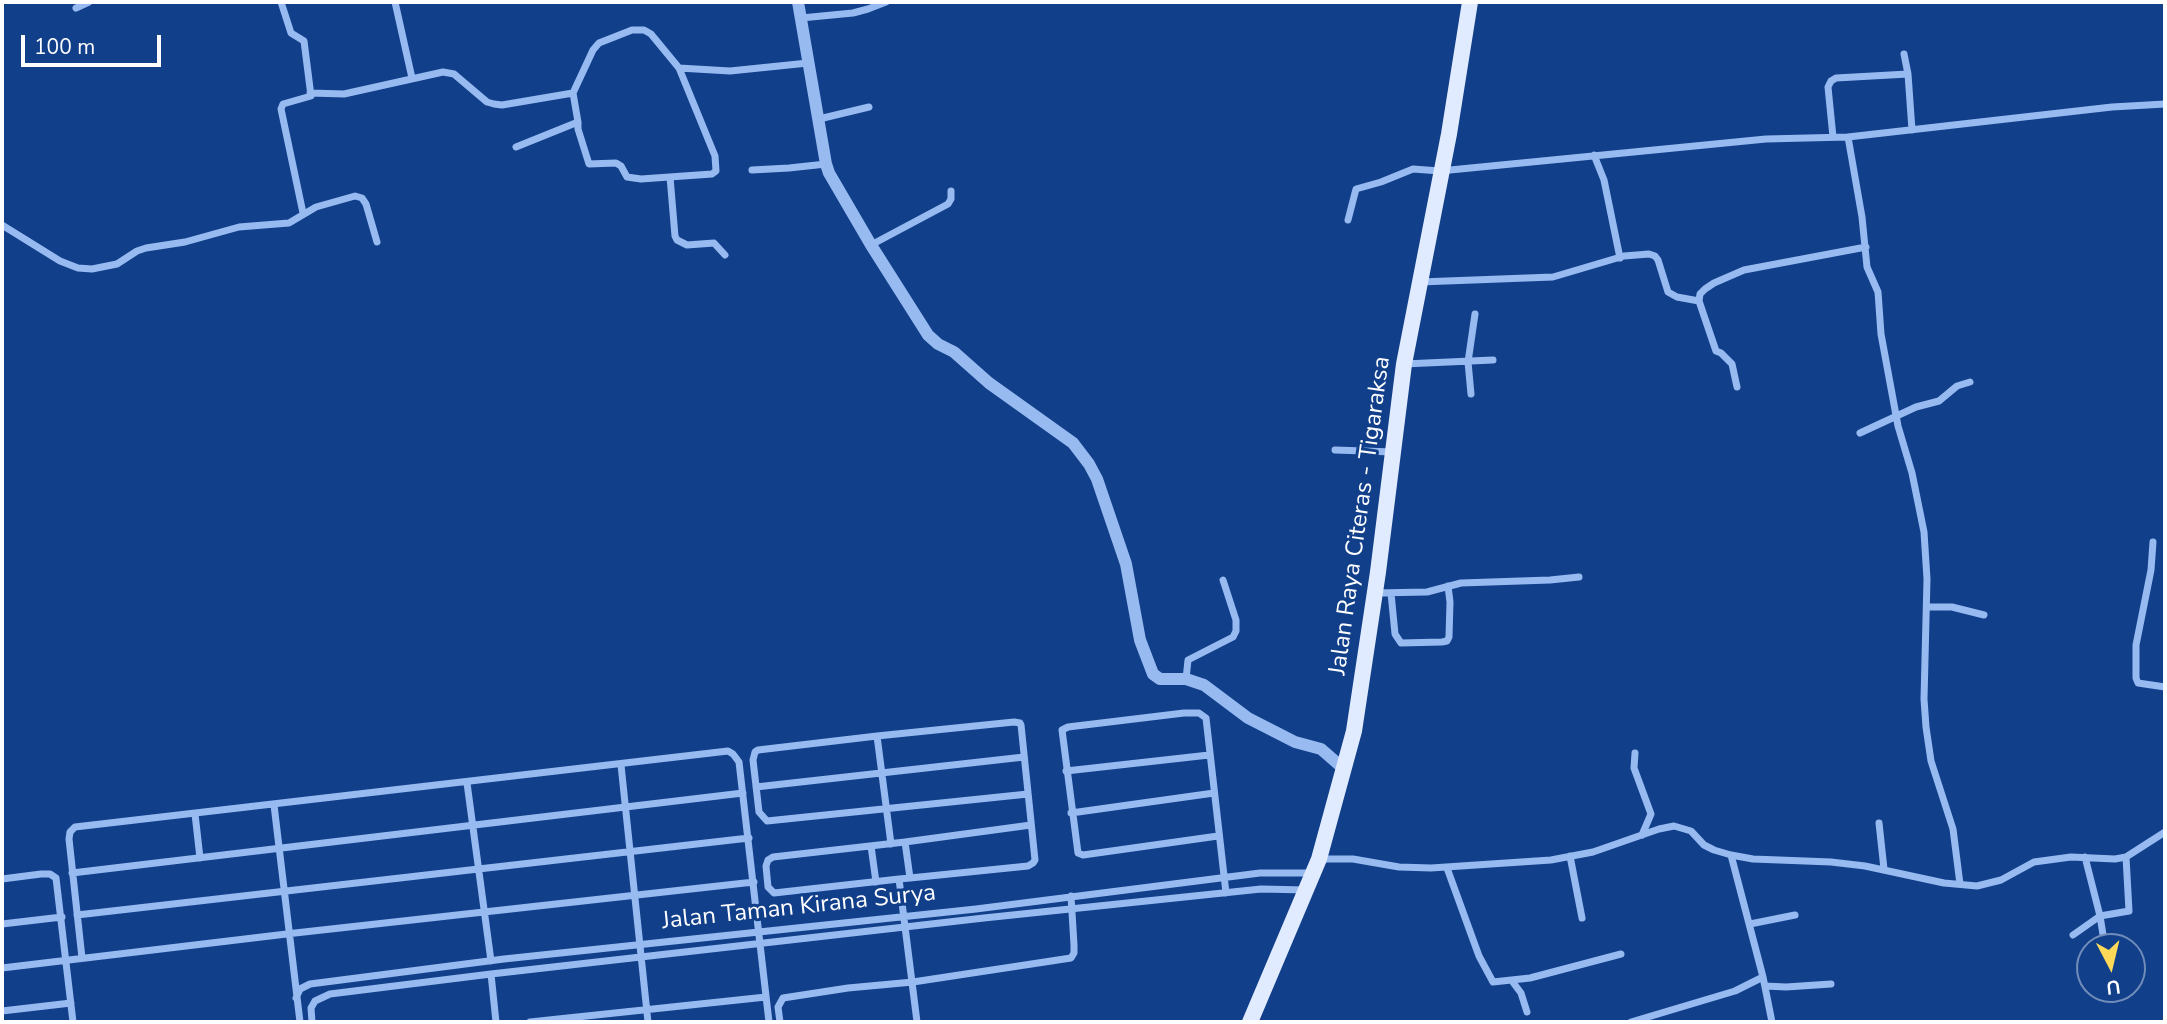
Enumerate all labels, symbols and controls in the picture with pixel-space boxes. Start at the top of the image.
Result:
scale bar [24,21,164,65]
text: 100 m [34,33,95,61]
street label: Jalan Raya Citeras - Tigaraksa [1324,355,1398,677]
street label: Jalan Taman Kirana Surya [661,879,937,937]
north arrow [2076,933,2146,1003]
text: U [2105,973,2122,1001]

